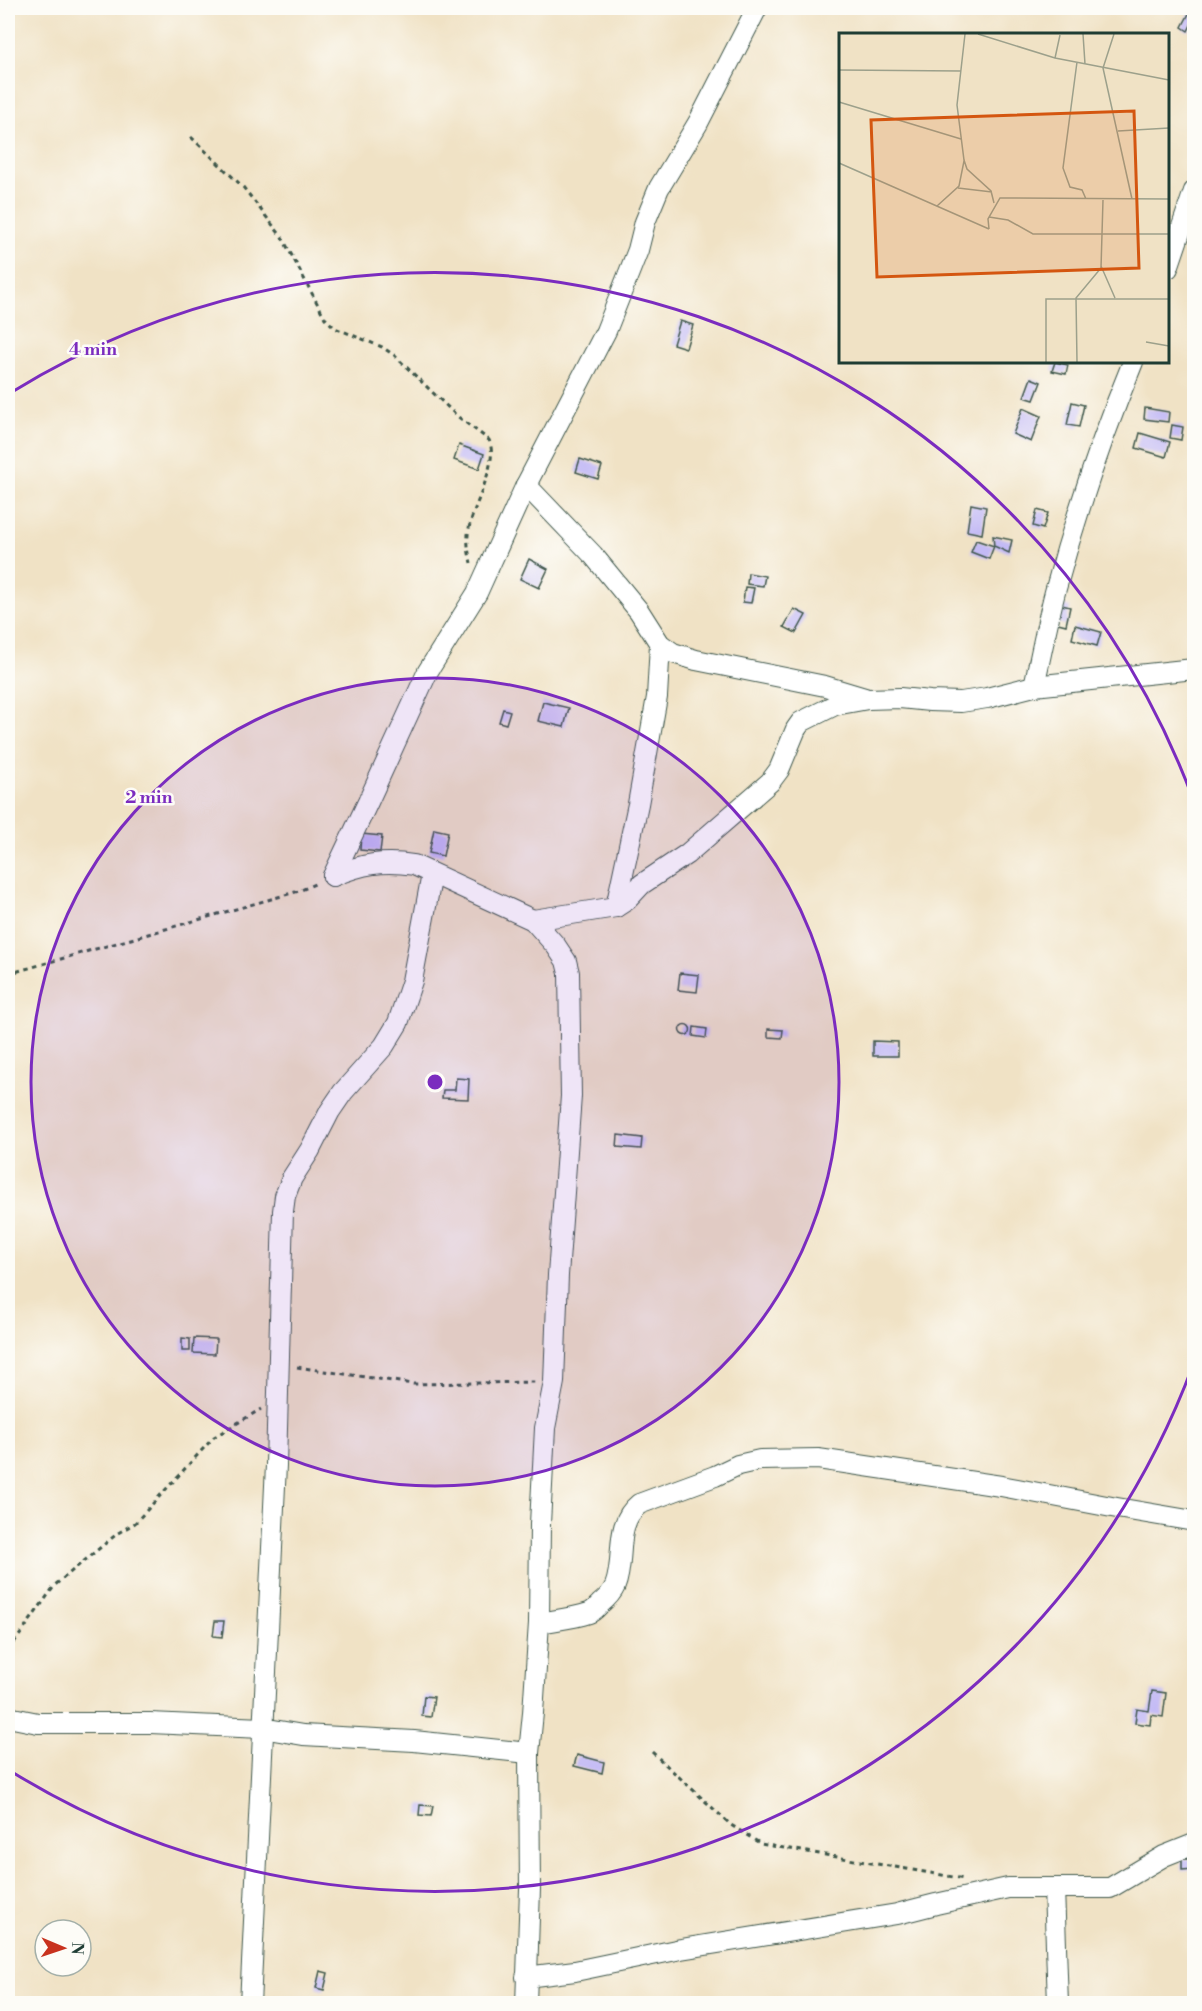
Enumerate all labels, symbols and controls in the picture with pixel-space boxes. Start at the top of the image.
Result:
inset map [839,33,1169,363]
text: 4 min [69,338,117,361]
text: 2 min [125,786,173,809]
centre of rings [425,1072,445,1092]
north arrow [33,1918,93,1978]
text: N [67,1942,87,1956]

